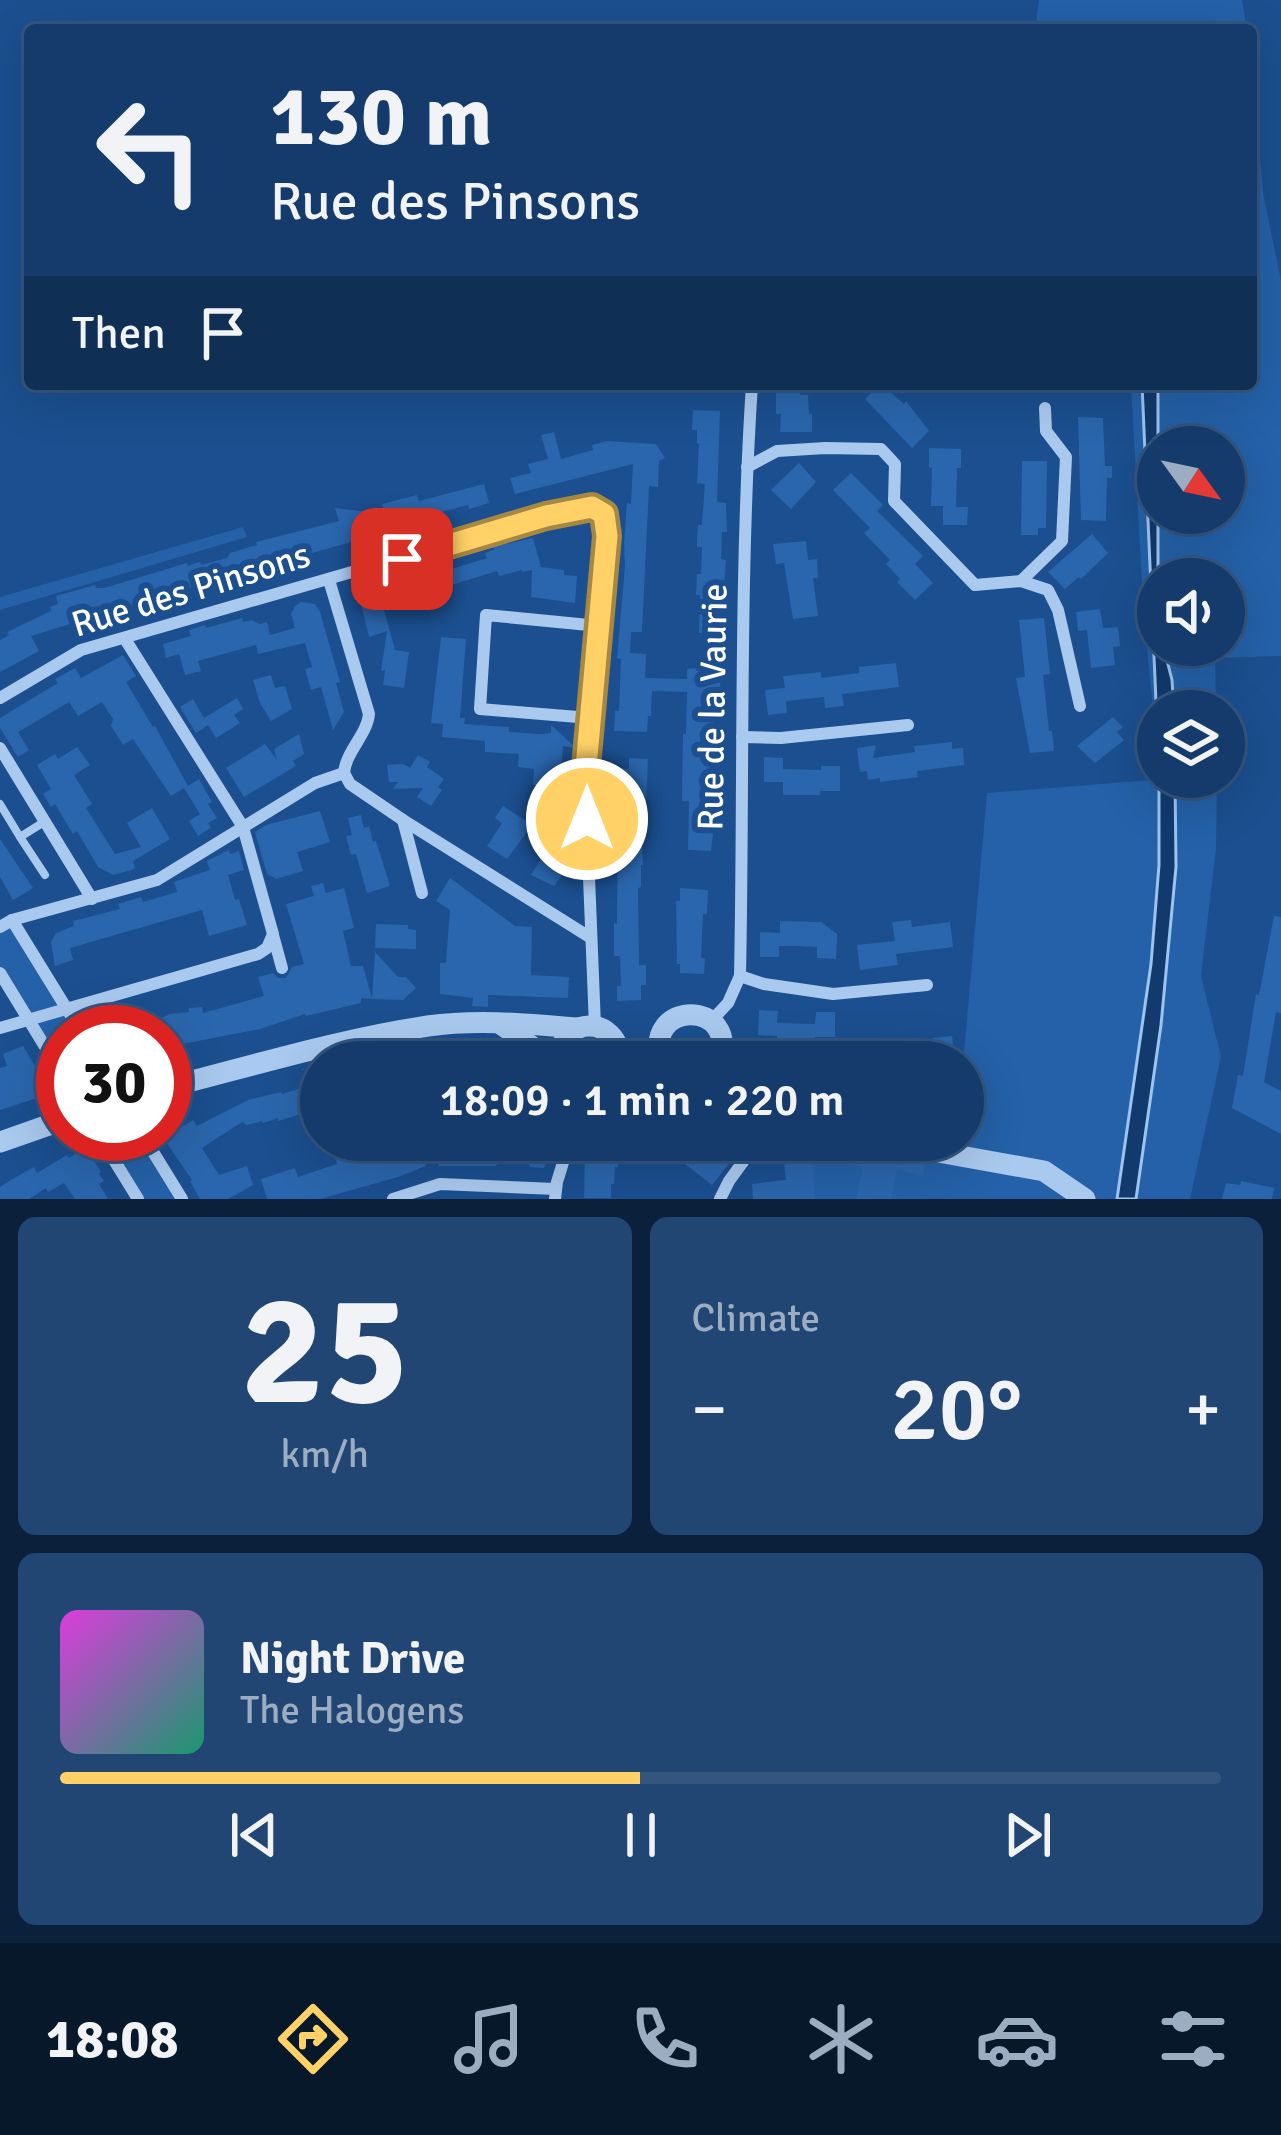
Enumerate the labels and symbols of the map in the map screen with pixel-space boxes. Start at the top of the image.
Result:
north arrow [1137,426,1245,534]
pin [351,508,453,610]
street label: Rue des Pinsons [66,532,316,648]
street label: Rue de la Vaurie [688,583,738,831]
position arrow [524,756,650,882]
speed limit sign: 30 [36,1005,192,1161]

